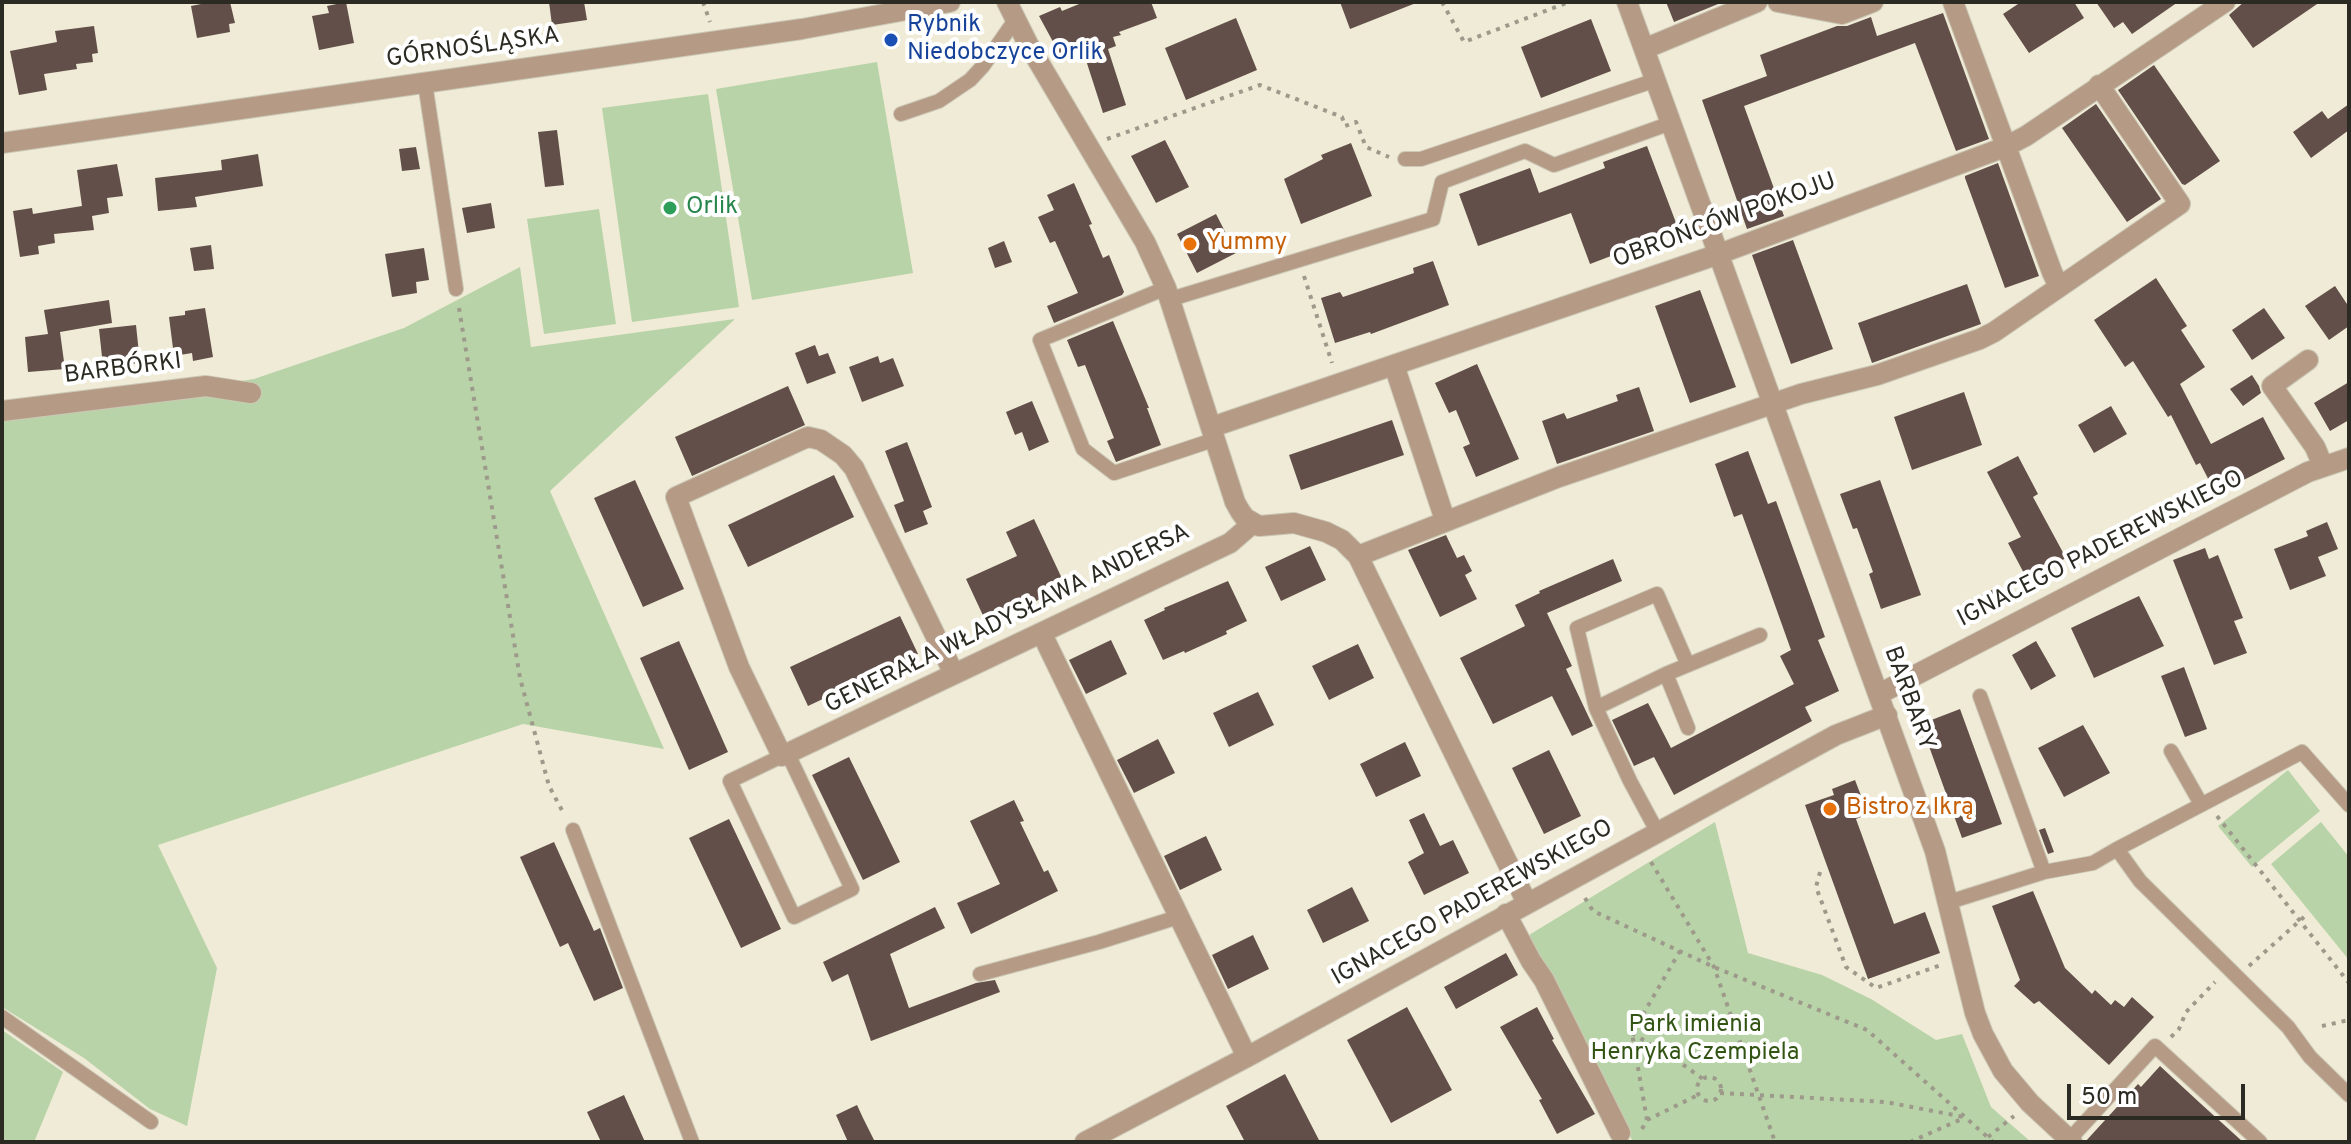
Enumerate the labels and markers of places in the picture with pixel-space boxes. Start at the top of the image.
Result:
place label: Rybnik Niedobczyce Orlik [907,12,1103,68]
marker: Rybnik Niedobczyce Orlik [882,31,900,49]
place label: Orlik [686,194,738,222]
marker: Orlik [661,199,679,217]
place label: Yummy [1206,230,1287,258]
marker: Yummy [1181,235,1199,253]
place label: Bistro z Ikrą [1846,795,1974,823]
marker: Bistro z Ikrą [1821,800,1839,818]

